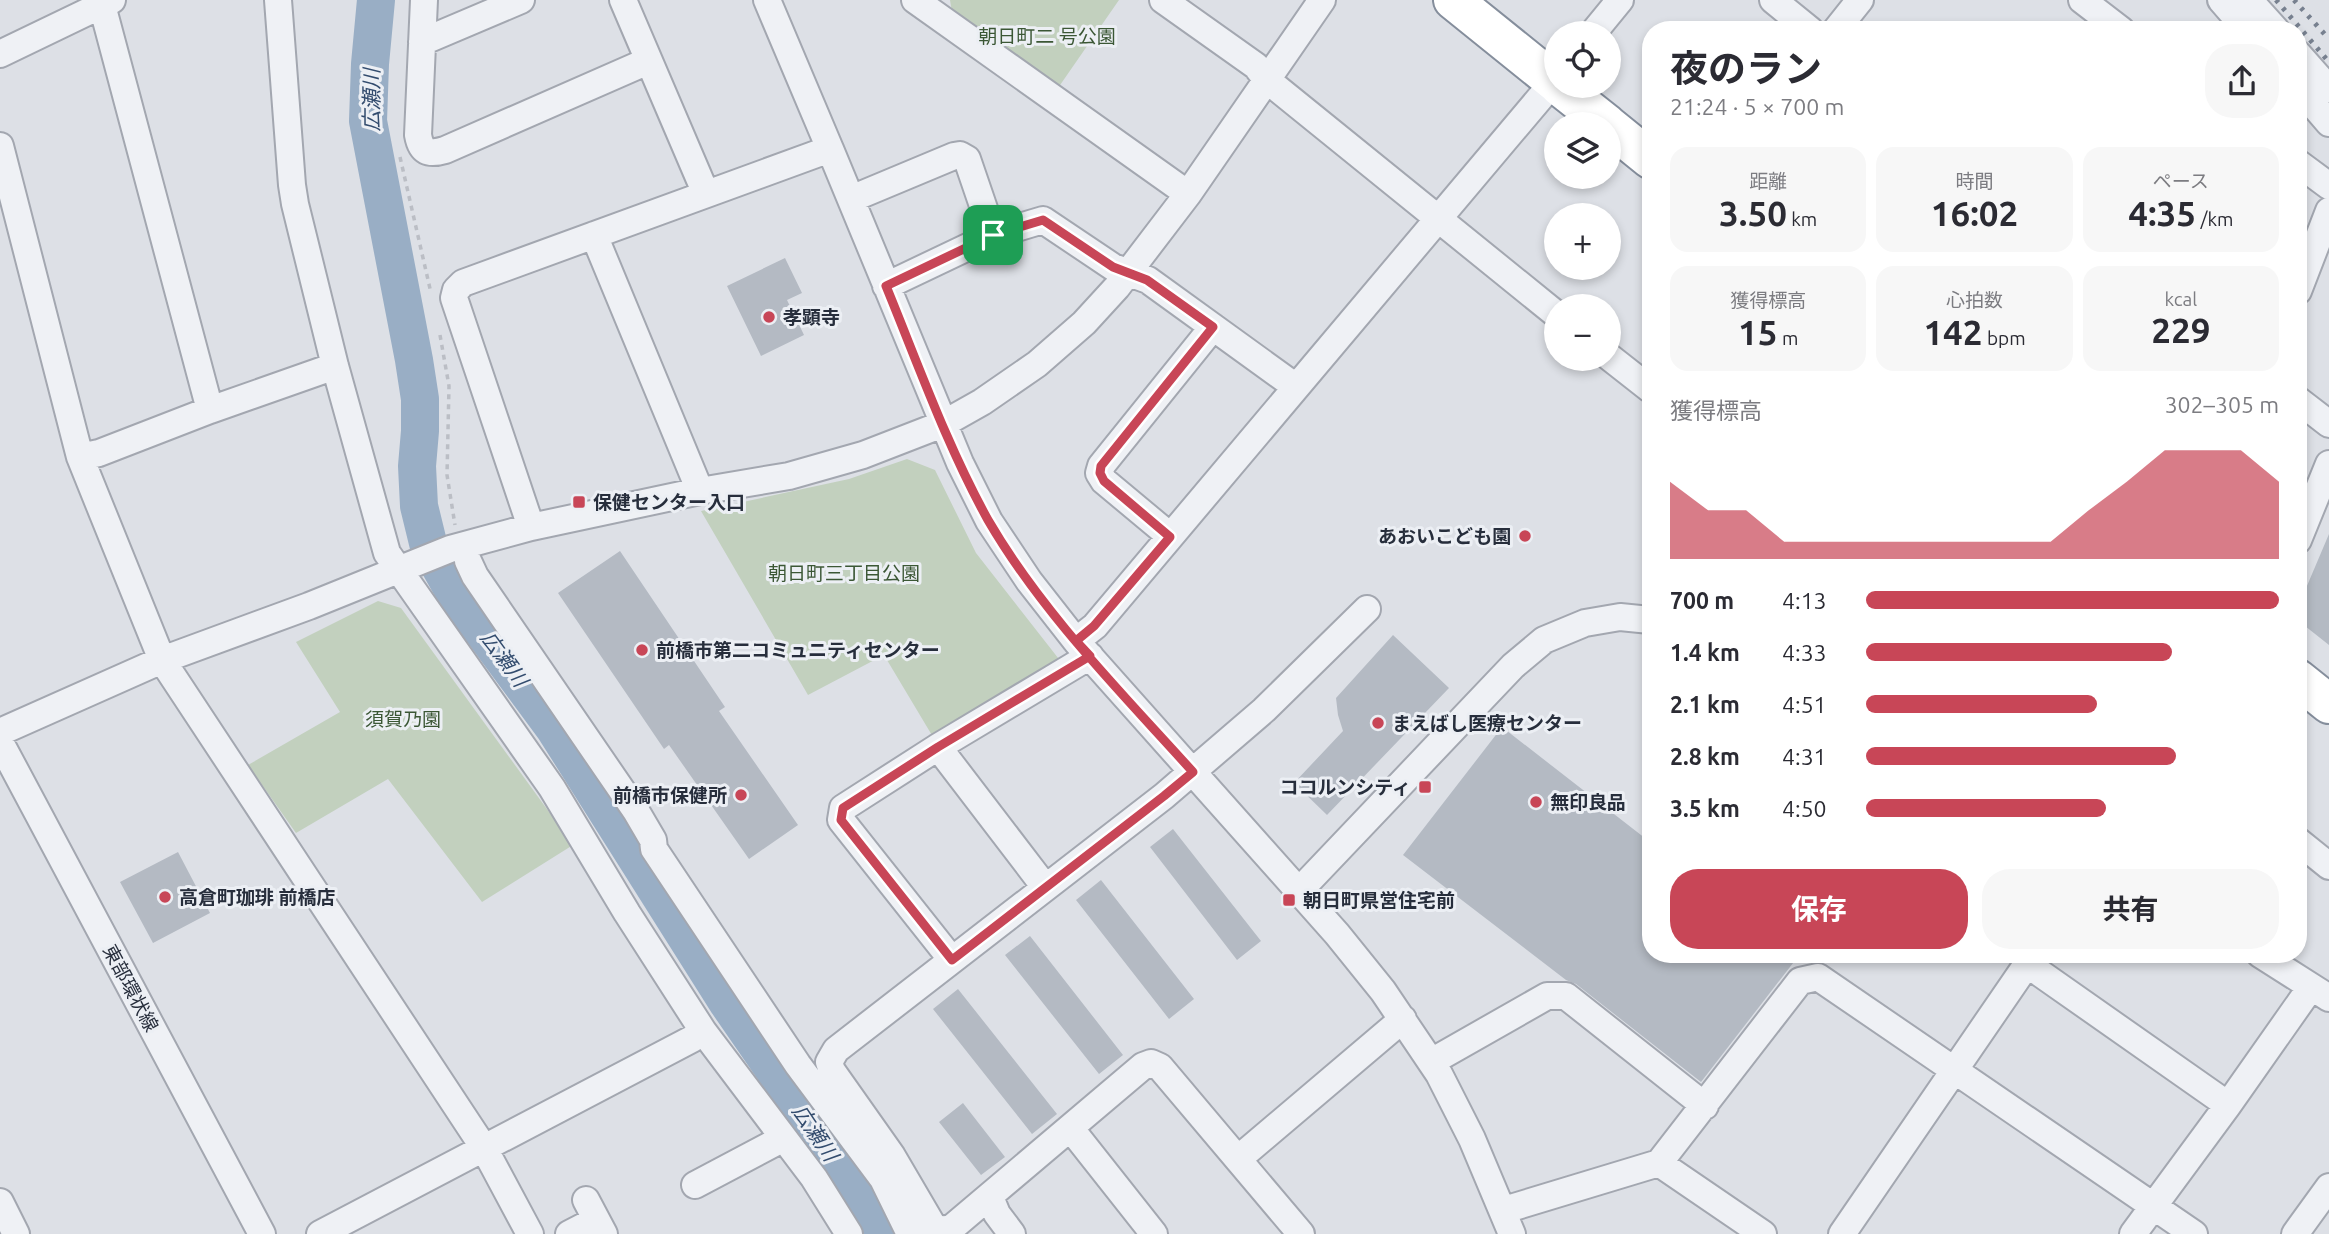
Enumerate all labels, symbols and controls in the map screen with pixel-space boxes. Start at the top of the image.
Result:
map controls [1544,21,1621,371]
button: locate [1544,21,1621,98]
park label: 朝日町二 号公園 [978,25,1116,47]
button: share [2205,44,2279,118]
text: 夜のラン [1670,47,1822,89]
water label: 広瀬川 [359,67,383,132]
text: 21:24 · 5 × 700 m [1670,94,1844,119]
button: layers [1544,112,1621,189]
text: 距離 [1749,170,1787,192]
text: 時間 [1955,170,1994,192]
text: ペース [2153,170,2209,192]
text: 3.50 [1719,193,1787,233]
text: 16:02 [1931,193,2018,233]
text: 4:35 [2128,193,2196,233]
button: + [1544,203,1621,280]
pin [963,205,1023,265]
text: km [1787,208,1817,230]
text: /km [2196,208,2233,230]
icon: arrive [974,216,1012,254]
text: kcal [2164,288,2197,310]
text: 獲得標高 [1730,289,1806,311]
text: 心拍数 [1946,289,2003,311]
button: − [1544,294,1621,371]
place label: 孝顕寺 [783,306,840,328]
marker: 孝顕寺 [761,309,777,325]
text: 229 [2151,310,2210,350]
text: 15 [1738,312,1778,352]
text: 142 [1923,312,1983,352]
text: m [1778,327,1798,349]
text: bpm [1983,327,2026,349]
text: 302–305 m [2165,392,2279,417]
text: 獲得標高 [1670,398,1762,423]
place label: 保健センター入口 [593,491,745,513]
marker: 保健センター入口 [571,494,587,510]
place label: あおいこども園 [1378,525,1511,547]
marker: あおいこども園 [1517,528,1533,544]
park label: 朝日町三丁目公園 [768,562,920,584]
text: 700 m [1670,588,1734,613]
text: 4:13 [1782,588,1827,613]
water label: 広瀬川 [477,626,534,693]
place label: 前橋市第二コミュニティセンター [656,639,940,661]
text: 1.4 km [1670,640,1740,665]
text: 4:33 [1782,640,1827,665]
marker: 前橋市第二コミュニティセンター [634,642,650,658]
text: 2.1 km [1670,692,1740,717]
text: 4:51 [1782,692,1827,717]
park label: 須賀乃園 [365,708,441,730]
place label: まえばし医療センター [1392,712,1582,734]
marker: まえばし医療センター [1370,715,1386,731]
text: 2.8 km [1670,744,1740,769]
text: 4:31 [1782,744,1827,769]
place label: ココルンシティ [1280,776,1411,798]
marker: ココルンシティ [1417,779,1433,795]
place label: 前橋市保健所 [613,784,727,806]
marker: 前橋市保健所 [733,787,749,803]
place label: 無印良品 [1550,791,1626,813]
marker: 無印良品 [1528,794,1544,810]
text: 3.5 km [1670,796,1740,821]
text: 4:50 [1782,796,1827,821]
button: 保存 [1670,869,1968,949]
button: 共有 [1982,869,2279,949]
place label: 高倉町珈琲 前橋店 [179,886,336,908]
marker: 高倉町珈琲 前橋店 [157,889,173,905]
place label: 朝日町県営住宅前 [1303,889,1455,911]
marker: 朝日町県営住宅前 [1281,892,1297,908]
street label: 東部環状線 [99,941,163,1035]
water label: 広瀬川 [788,1100,845,1167]

